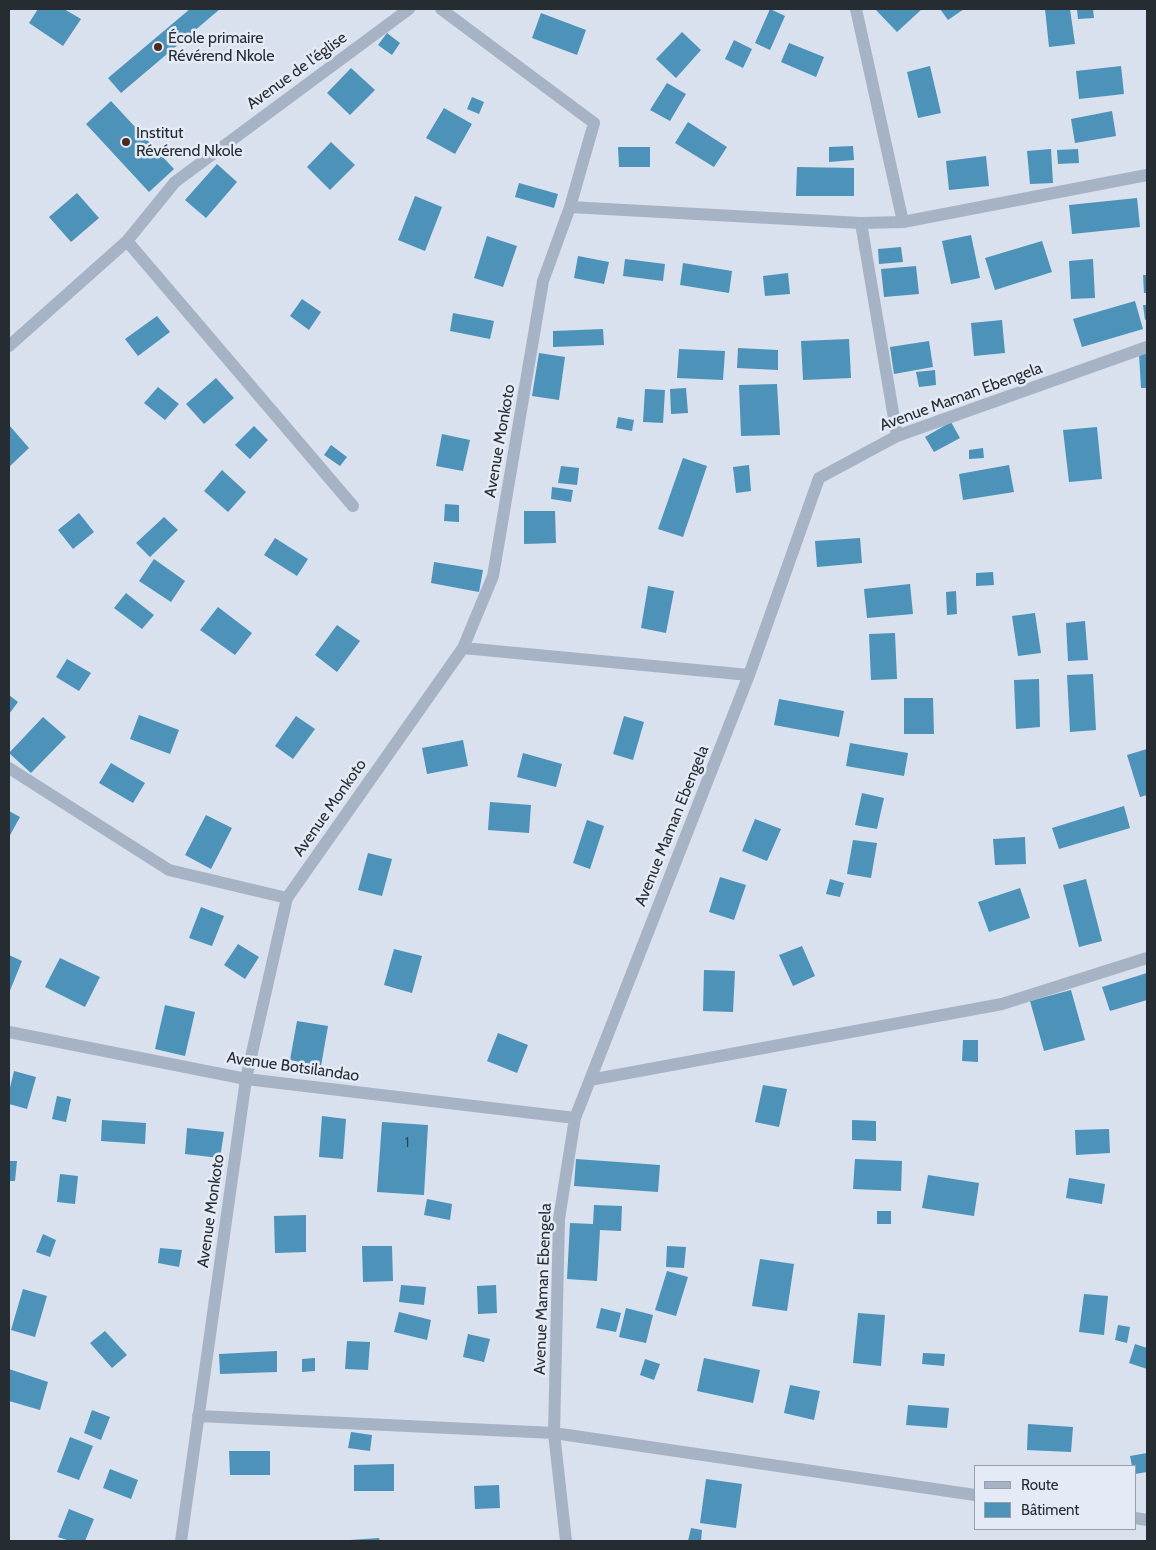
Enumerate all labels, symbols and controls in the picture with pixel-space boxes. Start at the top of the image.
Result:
place label: École primaire Révérend Nkole [168,28,274,66]
street label: Avenue de l'église [243,28,351,114]
marker: École primaire Révérend Nkole [152,41,164,53]
place label: Institut Révérend Nkole [136,123,242,161]
marker: Institut Révérend Nkole [120,136,132,148]
street label: Avenue Maman Ebengela [877,359,1045,435]
street label: Avenue Monkoto [481,383,519,499]
street label: Avenue Maman Ebengela [631,743,713,909]
street label: Avenue Monkoto [289,756,371,860]
street label: Avenue Botsilandao [225,1048,361,1086]
house number: 1 [405,1135,409,1151]
street label: Avenue Monkoto [194,1153,228,1269]
street label: Avenue Maman Ebengela [530,1203,556,1375]
legend [974,1465,1136,1530]
text: Route [1021,1476,1059,1494]
text: Bâtiment [1021,1501,1079,1519]

